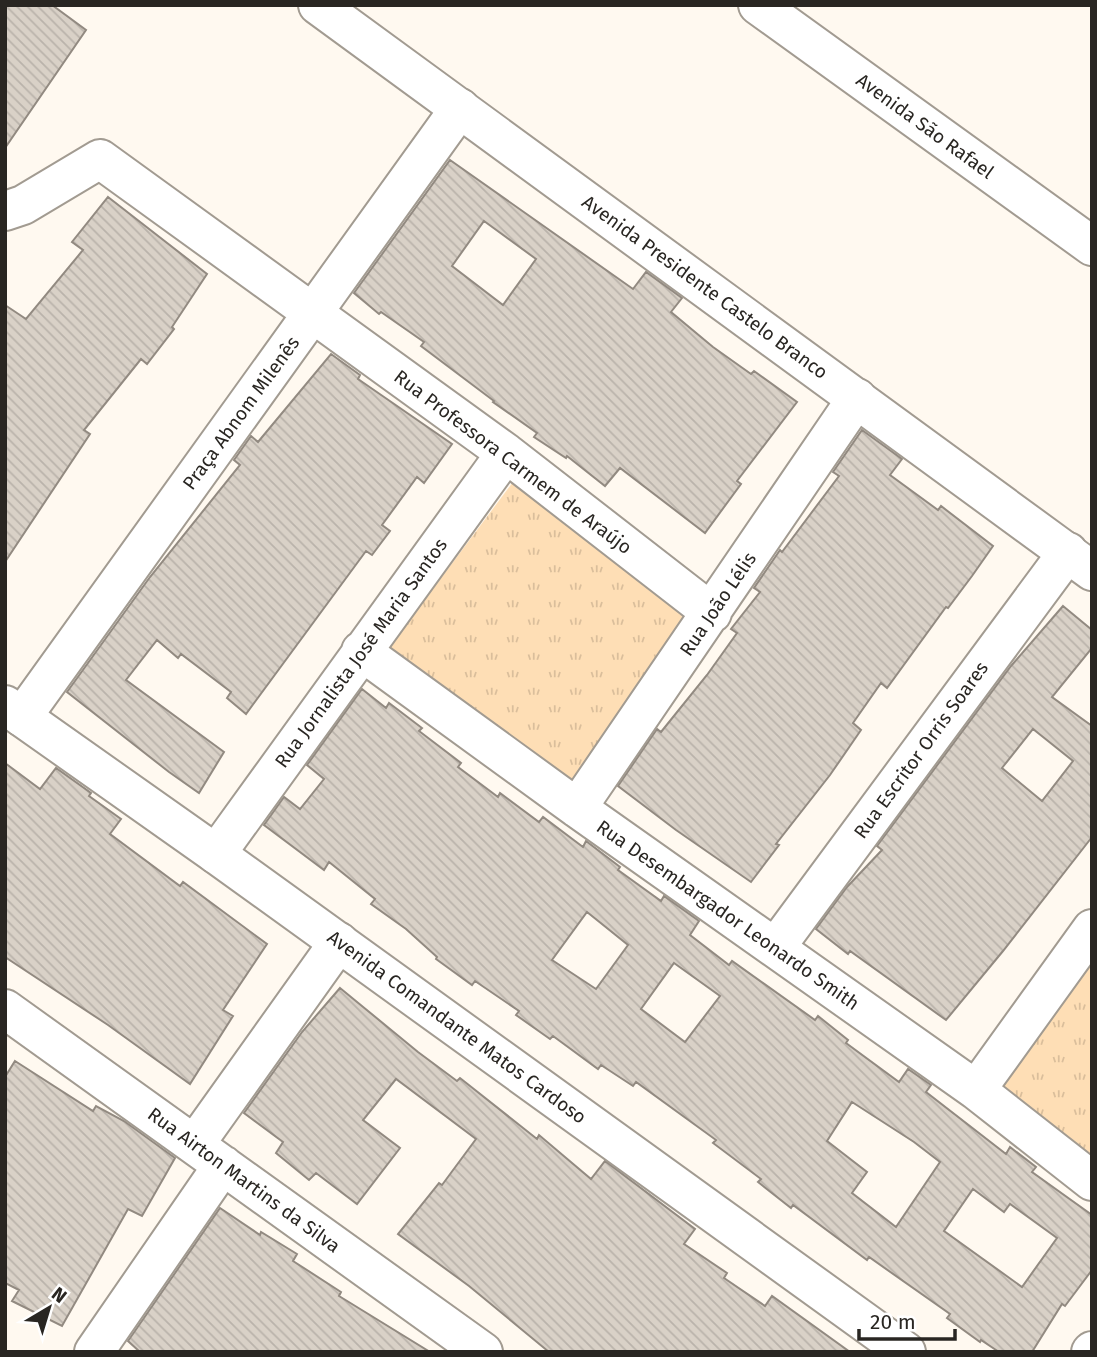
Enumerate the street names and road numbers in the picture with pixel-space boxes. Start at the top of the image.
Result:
street label: Avenida São Rafael [852,68,999,184]
street label: Avenida Presidente Castelo Branco [578,190,832,384]
street label: Praça Abnom Milenês [178,332,304,494]
street label: Rua Professora Carmem de Araújo [390,365,636,559]
street label: Rua Jornalista José Maria Santos [270,534,452,772]
street label: Rua João Lélis [675,548,761,660]
street label: Rua Escritor Orris Soares [849,657,993,843]
street label: Rua Desembargador Leonardo Smith [592,815,864,1015]
street label: Avenida Comandante Matos Cardoso [323,925,591,1129]
street label: Rua Airton Martins da Silva [143,1102,345,1258]

